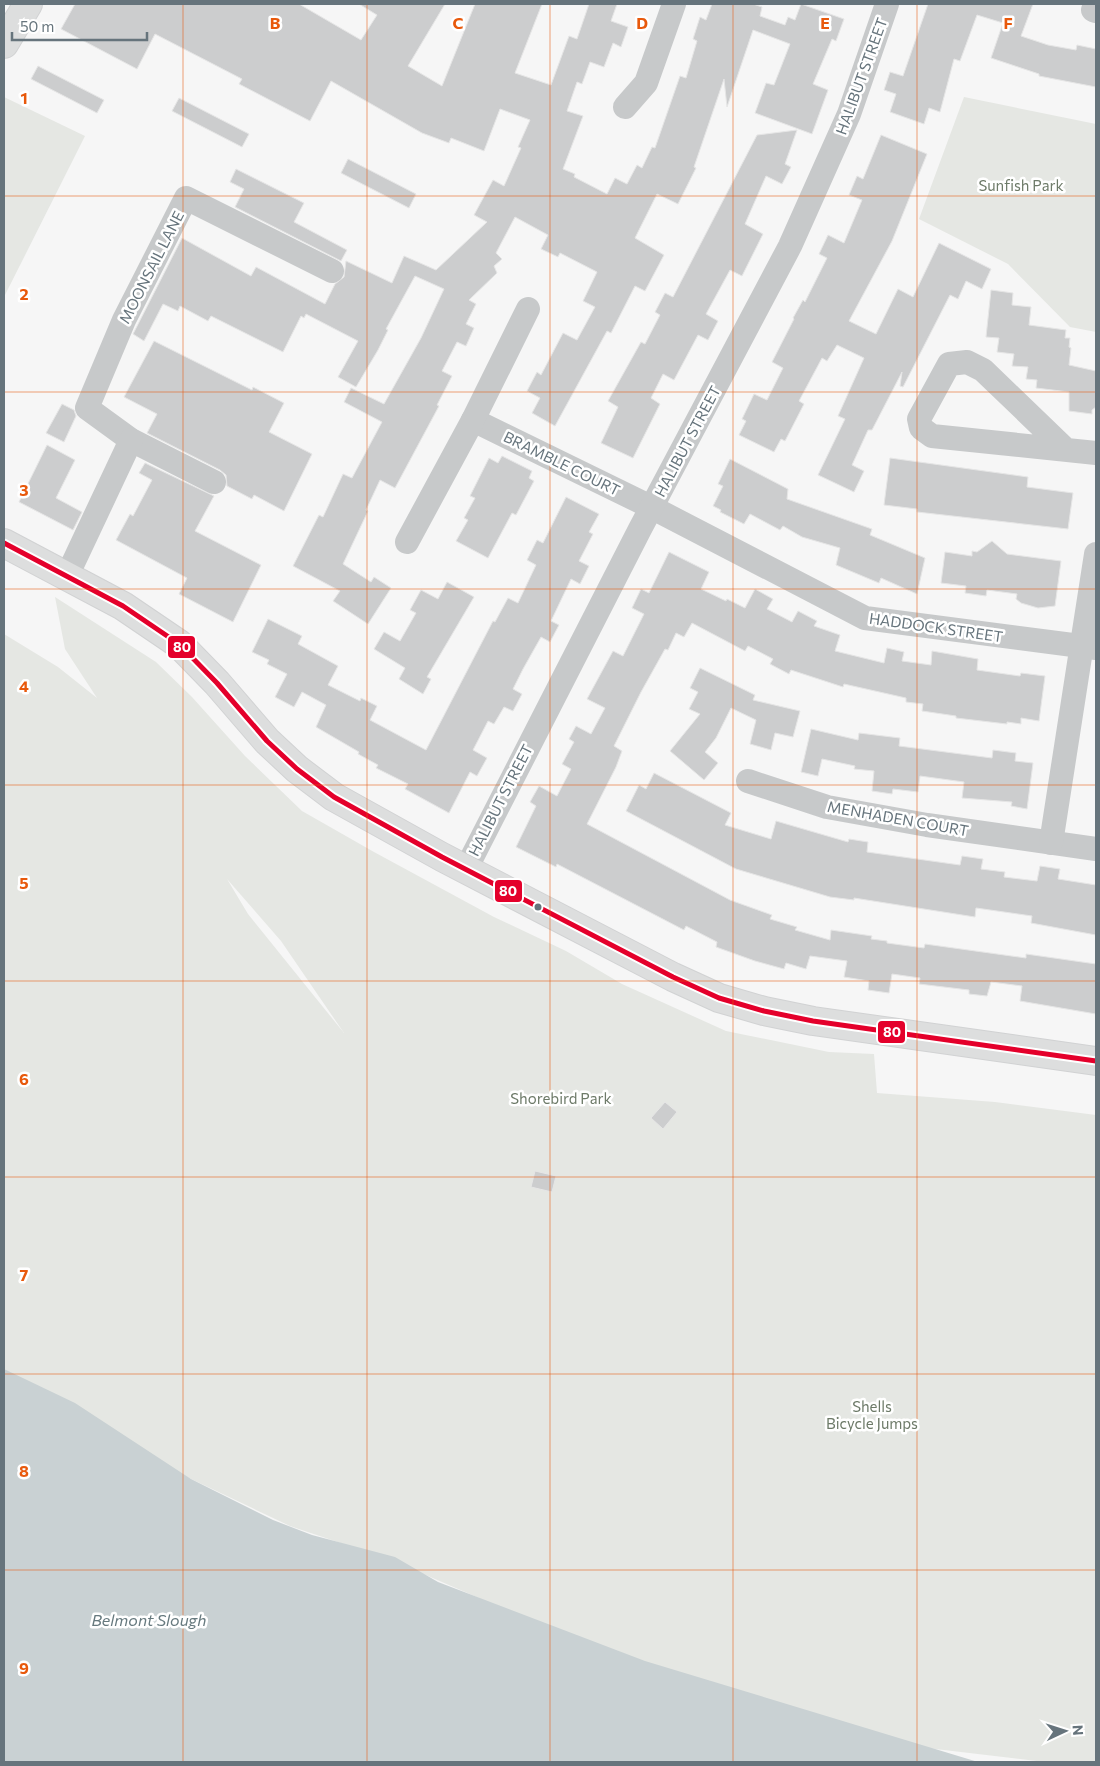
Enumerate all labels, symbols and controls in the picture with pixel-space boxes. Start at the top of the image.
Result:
scale bar [12,10,148,42]
text: B [270,13,281,32]
text: C [453,13,464,32]
text: D [636,13,648,32]
text: E [820,13,830,32]
text: F [1003,13,1013,32]
street label: HALIBUT STREET [831,15,891,137]
text: 50 m [20,17,54,35]
text: 1 [20,88,28,107]
park label: Sunfish Park [978,176,1064,194]
street label: MOONSAIL LANE [115,208,187,326]
text: 2 [19,284,29,303]
street label: HALIBUT STREET [650,382,724,500]
street label: BRAMBLE COURT [501,427,624,499]
text: 3 [19,480,29,499]
street label: HADDOCK STREET [868,609,1004,645]
line badge: 80 [167,635,196,659]
text: 80 [173,638,191,655]
text: 4 [19,676,29,695]
street label: HALIBUT STREET [464,741,536,859]
street label: MENHADEN COURT [826,797,970,839]
text: 5 [19,873,29,892]
line badge: 80 [494,879,523,903]
text: 80 [499,882,517,899]
unlabelled marker [533,902,543,912]
line badge: 80 [877,1020,906,1044]
text: 80 [883,1023,901,1040]
text: 6 [19,1069,29,1088]
park label: Shorebird Park [510,1089,612,1107]
text: 7 [20,1265,29,1284]
park label: Shells Bicycle Jumps [826,1397,918,1432]
text: 8 [19,1461,29,1480]
water label: Belmont Slough [92,1610,206,1629]
text: 9 [19,1658,29,1677]
north arrow [1040,1706,1090,1756]
text: N [1070,1724,1087,1736]

